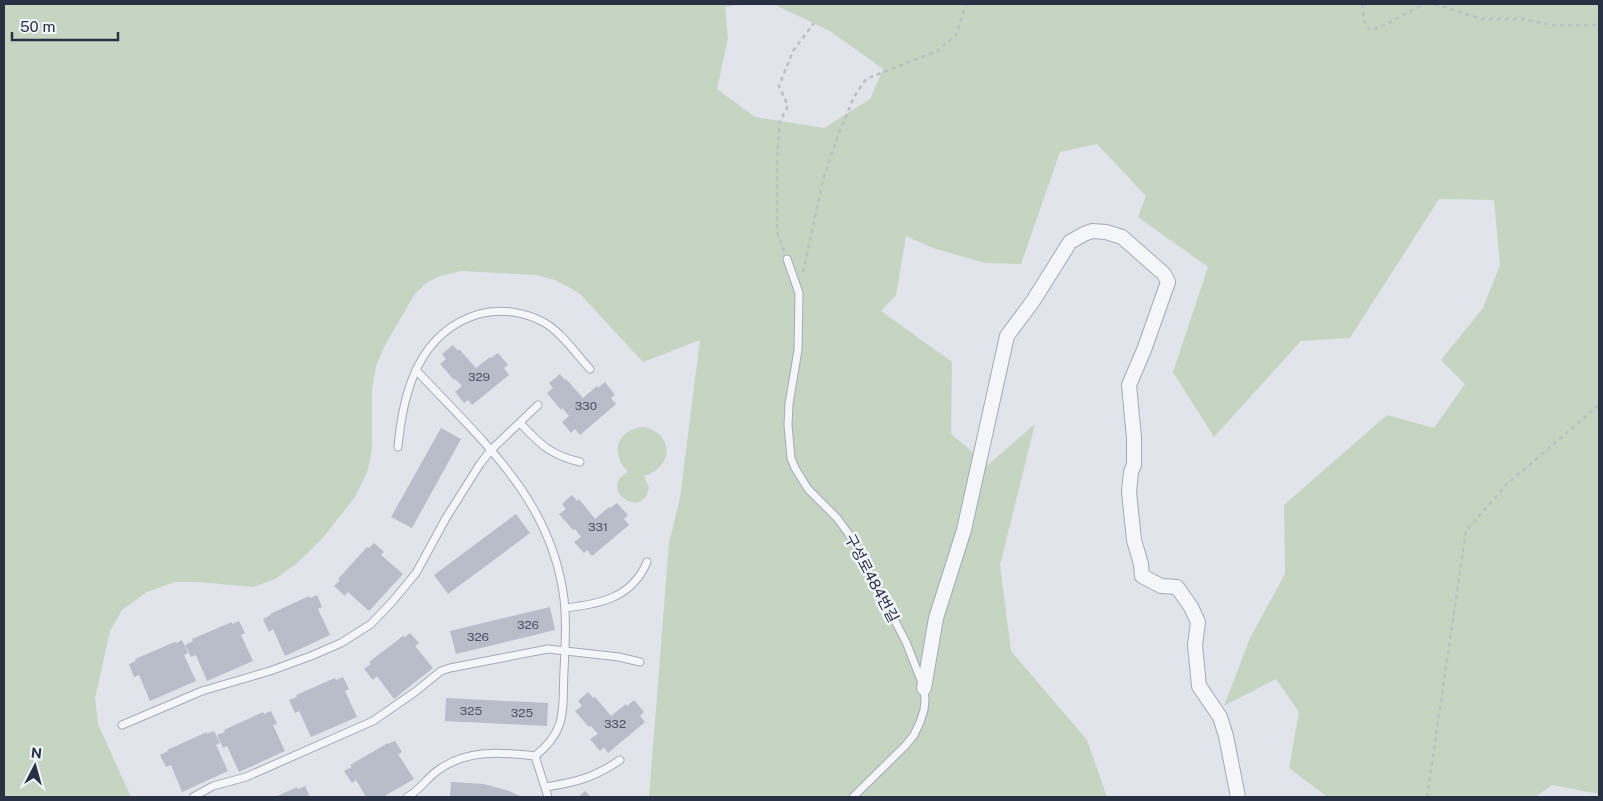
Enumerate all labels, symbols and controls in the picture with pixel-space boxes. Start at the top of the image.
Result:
scale bar [12,10,119,42]
text: 50 m [20,18,55,35]
house number: 329 [468,370,490,384]
house number: 330 [575,399,597,413]
house number: 331 [588,520,608,534]
street label: 구성로484번길 [842,531,902,625]
house number: 326 [517,618,539,632]
house number: 326 [467,630,489,644]
house number: 325 [460,704,483,718]
house number: 325 [511,706,534,720]
house number: 332 [604,717,626,731]
north arrow [10,741,60,791]
text: N [30,745,43,762]

